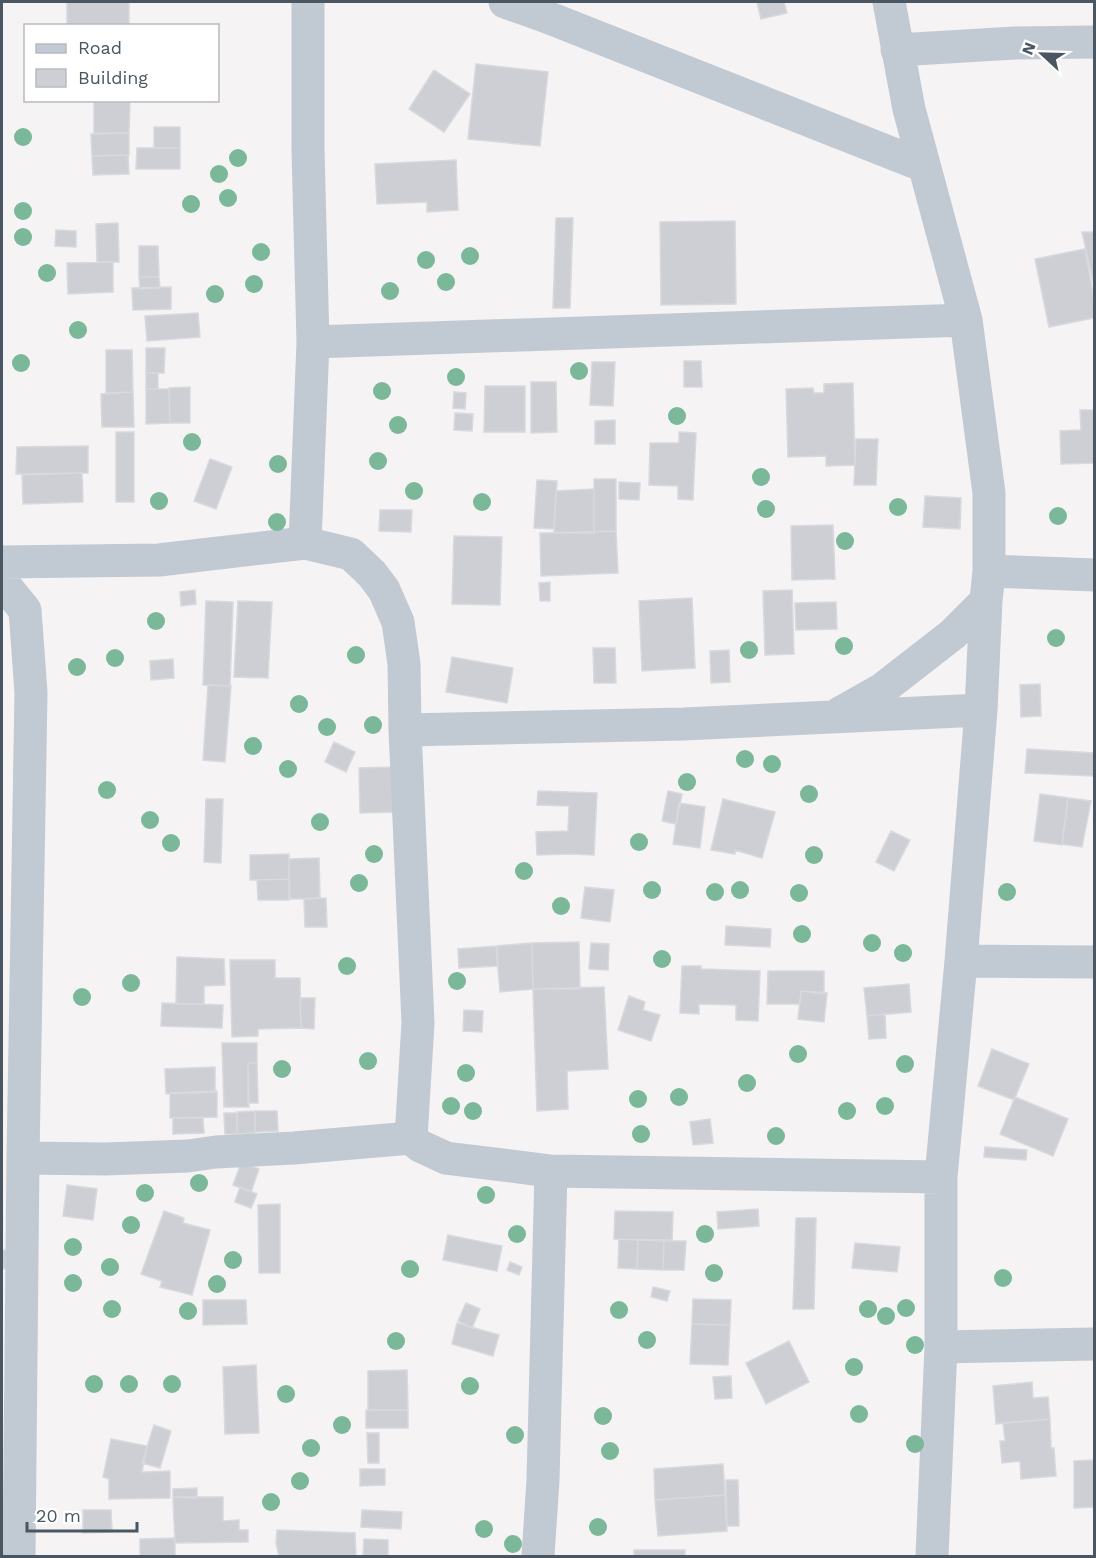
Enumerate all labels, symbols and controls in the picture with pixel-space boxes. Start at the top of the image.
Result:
legend [24,24,219,102]
north arrow [1012,24,1072,84]
text: Road [78,37,122,58]
text: N [1018,40,1040,58]
text: Building [78,67,148,88]
scale bar [27,1495,136,1533]
text: 20 m [36,1505,81,1526]

